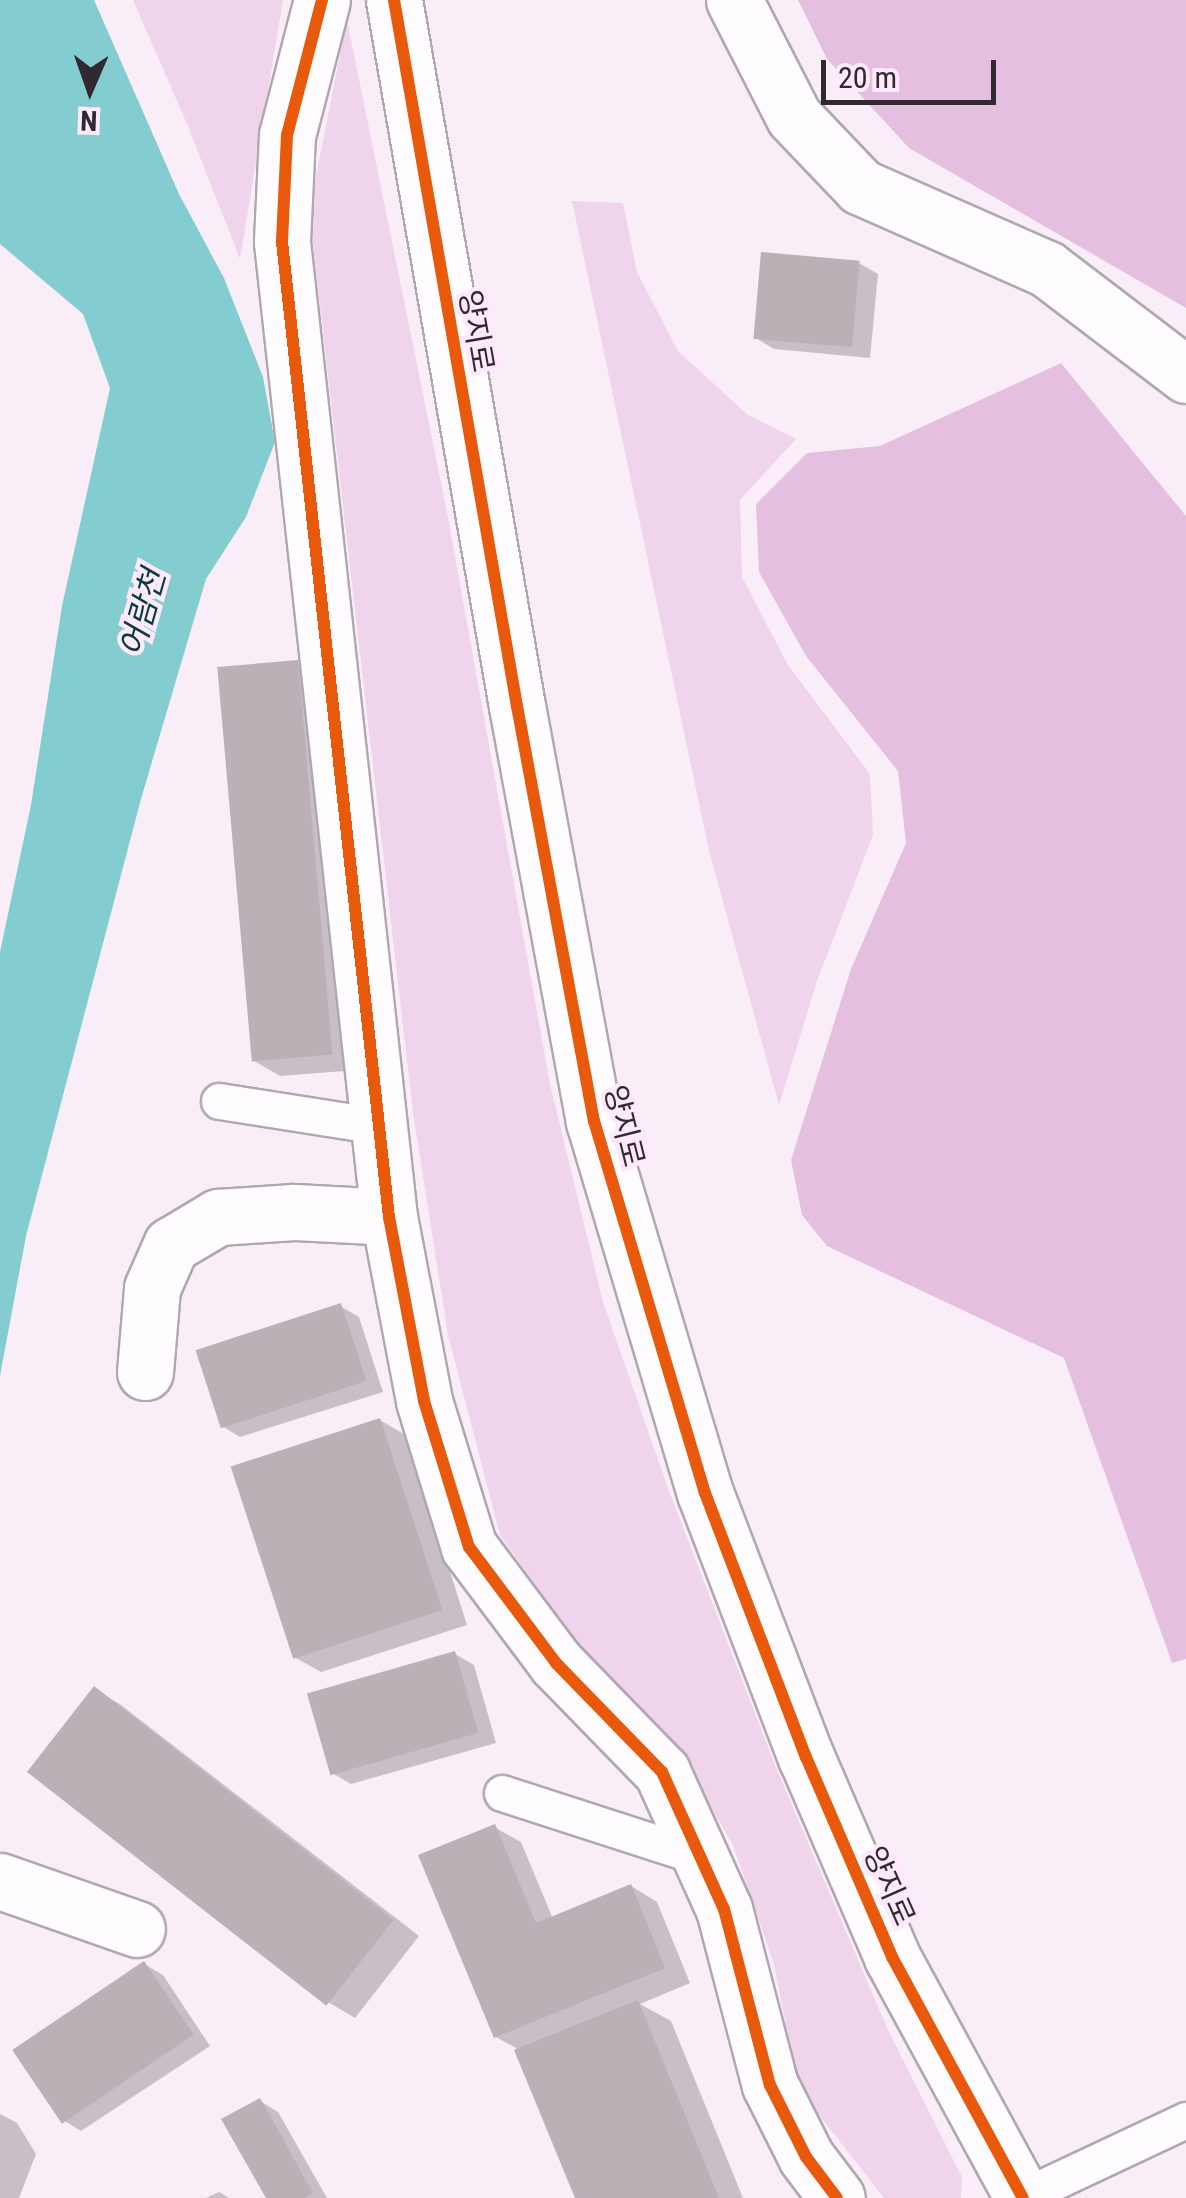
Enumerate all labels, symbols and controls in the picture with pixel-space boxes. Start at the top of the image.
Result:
north arrow [40,40,140,140]
scale bar [826,40,1001,102]
text: 20 m [838,60,897,95]
text: N [80,104,98,137]
street label: 양지로 [451,287,501,375]
water label: 어람천 [112,565,174,661]
street label: 양지로 [597,1081,651,1171]
street label: 양지로 [856,1841,922,1931]

